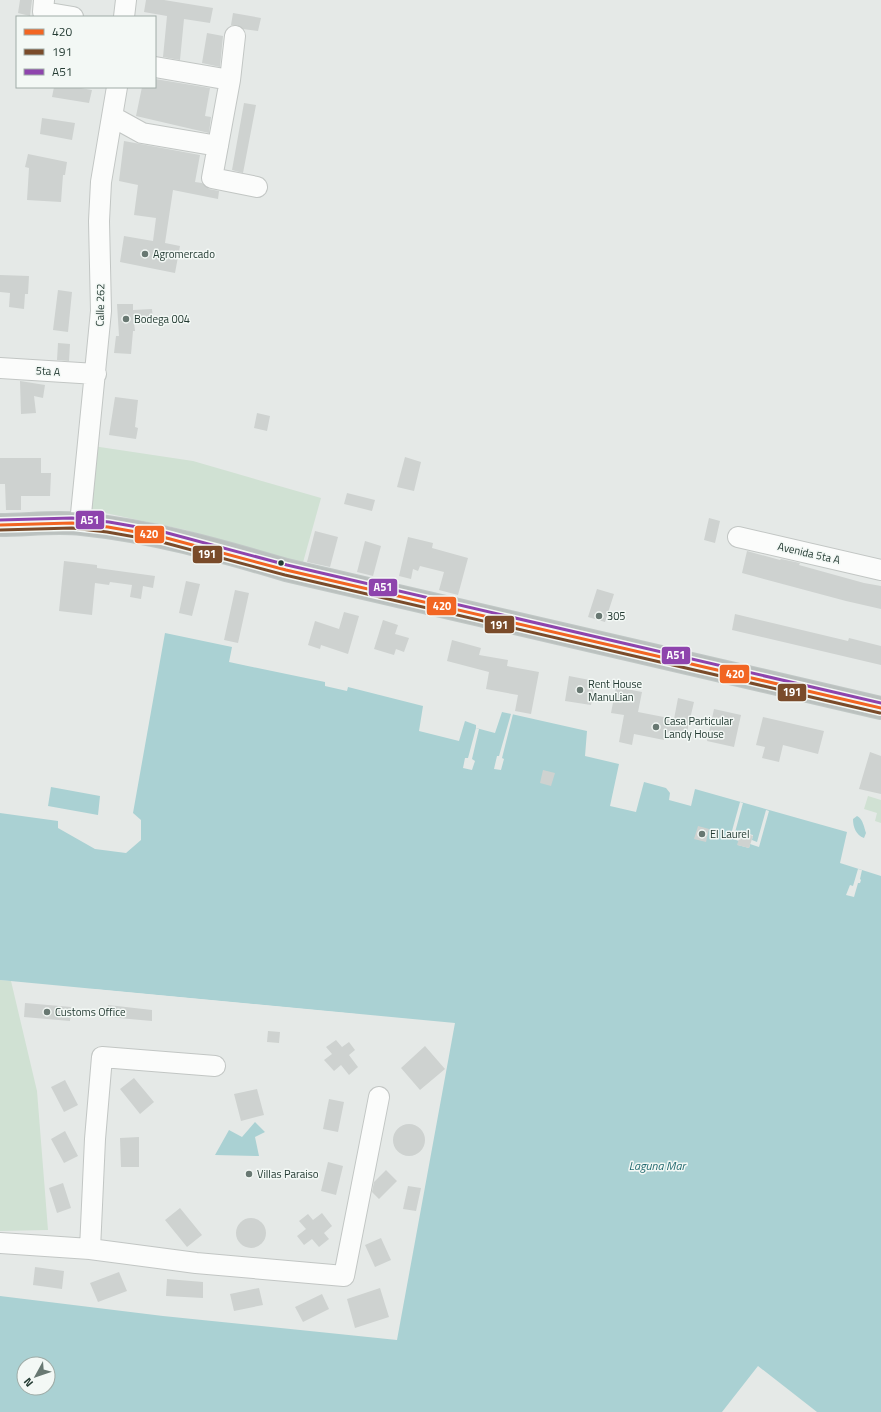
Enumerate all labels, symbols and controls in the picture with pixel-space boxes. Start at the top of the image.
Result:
legend [16,16,156,88]
text: 420 [52,22,72,41]
text: 191 [52,42,72,61]
text: A51 [52,62,73,81]
place label: Agromercado [153,246,215,262]
marker: Agromercado [140,249,150,259]
street label: Calle 262 [92,283,108,327]
place label: Bodega 004 [134,311,190,327]
marker: Bodega 004 [121,314,131,324]
street label: 5ta A [35,362,61,380]
line badge: A51 [75,510,105,530]
text: A51 [81,512,99,528]
line badge: 420 [134,525,165,544]
text: 420 [140,526,158,542]
street label: Avenida 5ta A [776,538,842,568]
line badge: 191 [192,545,223,564]
text: 191 [198,546,216,562]
unlabelled marker [276,558,286,568]
line badge: A51 [368,578,398,597]
text: A51 [374,579,392,595]
line badge: 420 [426,596,457,616]
text: 420 [433,598,451,614]
place label: 305 [607,608,625,624]
marker: 305 [594,611,604,621]
line badge: 191 [484,615,515,634]
text: 191 [490,617,508,633]
line badge: A51 [661,646,691,665]
text: A51 [667,647,685,663]
line badge: 420 [719,664,750,684]
text: 420 [726,666,744,682]
place label: Rent House ManuLian [588,676,643,705]
line badge: 191 [777,683,807,702]
text: 191 [783,684,801,700]
marker: Rent House ManuLian [575,685,585,695]
place label: Casa Particular Landy House [664,713,733,742]
marker: Casa Particular Landy House [651,722,661,732]
place label: El Laurel [710,826,749,842]
marker: El Laurel [697,829,707,839]
place label: Customs Office [55,1004,126,1020]
marker: Customs Office [42,1007,52,1017]
water label: Laguna Mar [629,1156,687,1175]
place label: Villas Paraiso [257,1166,319,1182]
marker: Villas Paraiso [244,1169,254,1179]
north arrow [16,1356,56,1396]
text: N [20,1374,37,1390]

